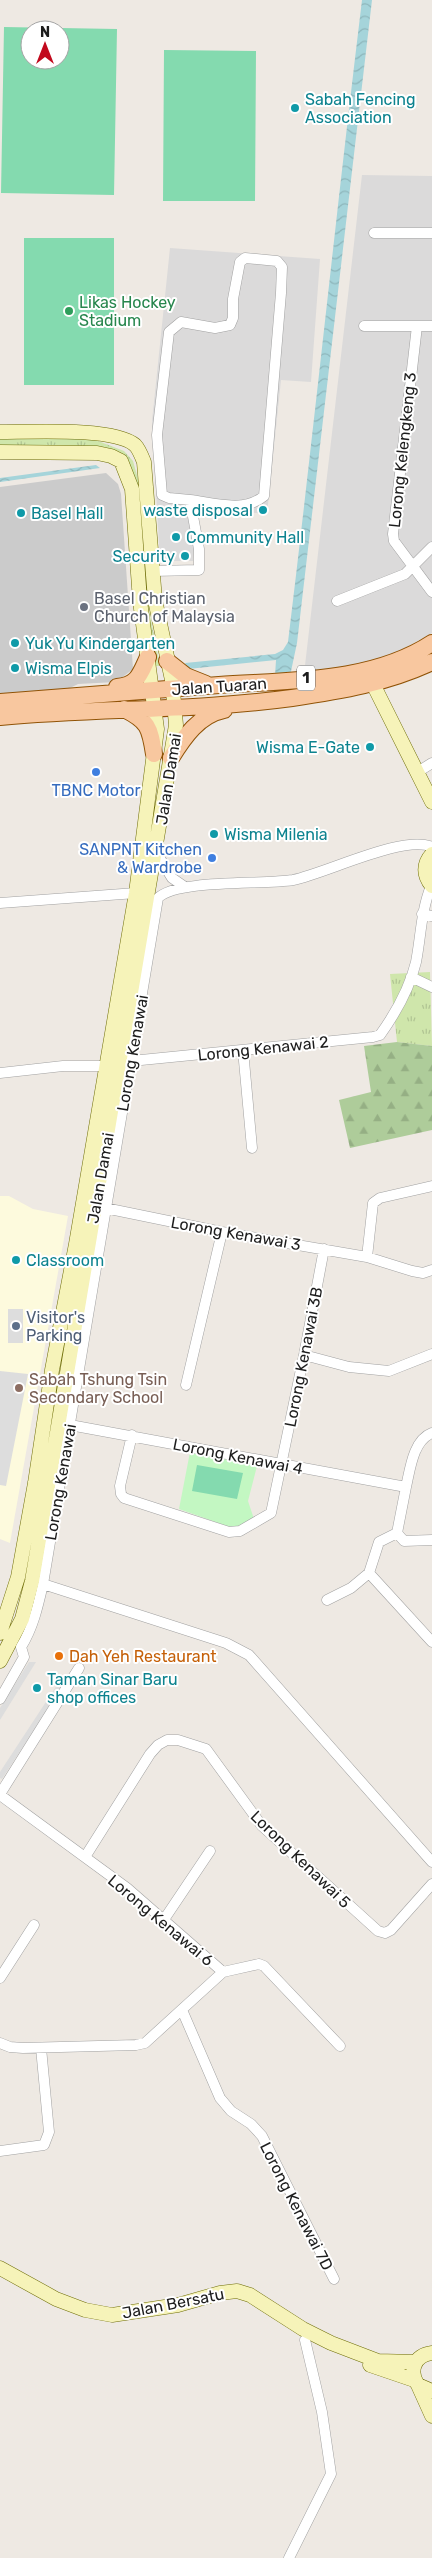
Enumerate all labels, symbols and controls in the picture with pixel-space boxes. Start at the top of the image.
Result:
north arrow [20,20,70,70]
text: N [40,24,50,41]
place label: Sabah Fencing Association [305,90,416,127]
marker: Sabah Fencing Association [289,102,301,114]
place label: Likas Hockey Stadium [79,293,176,330]
marker: Likas Hockey Stadium [63,305,75,317]
street label: Lorong Kelengkeng 3 [385,371,420,529]
place label: waste disposal [143,501,253,520]
place label: Basel Hall [31,504,103,523]
marker: waste disposal [257,504,269,516]
marker: Basel Hall [15,507,27,519]
place label: Community Hall [186,528,304,547]
marker: Community Hall [170,531,182,543]
place label: Security [113,547,175,566]
marker: Security [179,550,191,562]
place label: Basel Christian Church of Malaysia [94,589,235,626]
marker: Basel Christian Church of Malaysia [78,601,90,613]
place label: Yuk Yu Kindergarten [25,634,175,653]
marker: Yuk Yu Kindergarten [9,637,21,649]
place label: Wisma Elpis [25,659,112,678]
marker: Wisma Elpis [9,662,21,674]
road number: 1 [297,666,315,690]
street label: Jalan Tuaran [171,674,267,699]
street label: Jalan Damai [152,732,185,826]
place label: Wisma E-Gate [256,738,360,757]
marker: Wisma E-Gate [364,741,376,753]
marker: TBNC Motor [90,766,102,778]
place label: TBNC Motor [52,781,140,800]
place label: Wisma Milenia [224,825,328,844]
marker: Wisma Milenia [208,828,220,840]
place label: SANPNT Kitchen & Wardrobe [79,840,202,877]
marker: SANPNT Kitchen & Wardrobe [206,852,218,864]
street label: Lorong Kenawai [113,993,152,1113]
street label: Lorong Kenawai 2 [197,1032,329,1065]
street label: Jalan Damai [83,1131,118,1225]
street label: Lorong Kenawai 3 [169,1213,302,1254]
place label: Classroom [26,1251,104,1270]
marker: Classroom [10,1254,22,1266]
street label: Lorong Kenawai 3B [281,1285,326,1429]
place label: Visitor's Parking [26,1308,85,1345]
marker: Visitor's Parking [10,1320,22,1332]
place label: Sabah Tshung Tsin Secondary School [29,1370,167,1407]
marker: Sabah Tshung Tsin Secondary School [13,1382,25,1394]
street label: Lorong Kenawai [41,1422,80,1542]
street label: Lorong Kenawai 4 [171,1435,305,1478]
place label: Dah Yeh Restaurant [69,1647,217,1666]
marker: Dah Yeh Restaurant [53,1650,65,1662]
place label: Taman Sinar Baru shop offices [47,1670,178,1707]
marker: Taman Sinar Baru shop offices [31,1682,43,1694]
street label: Lorong Kenawai 5 [247,1807,355,1912]
street label: Lorong Kenawai 6 [104,1871,218,1970]
street label: Lorong Kenawai 7D [256,2139,337,2274]
street label: Jalan Bersatu [120,2284,226,2323]

